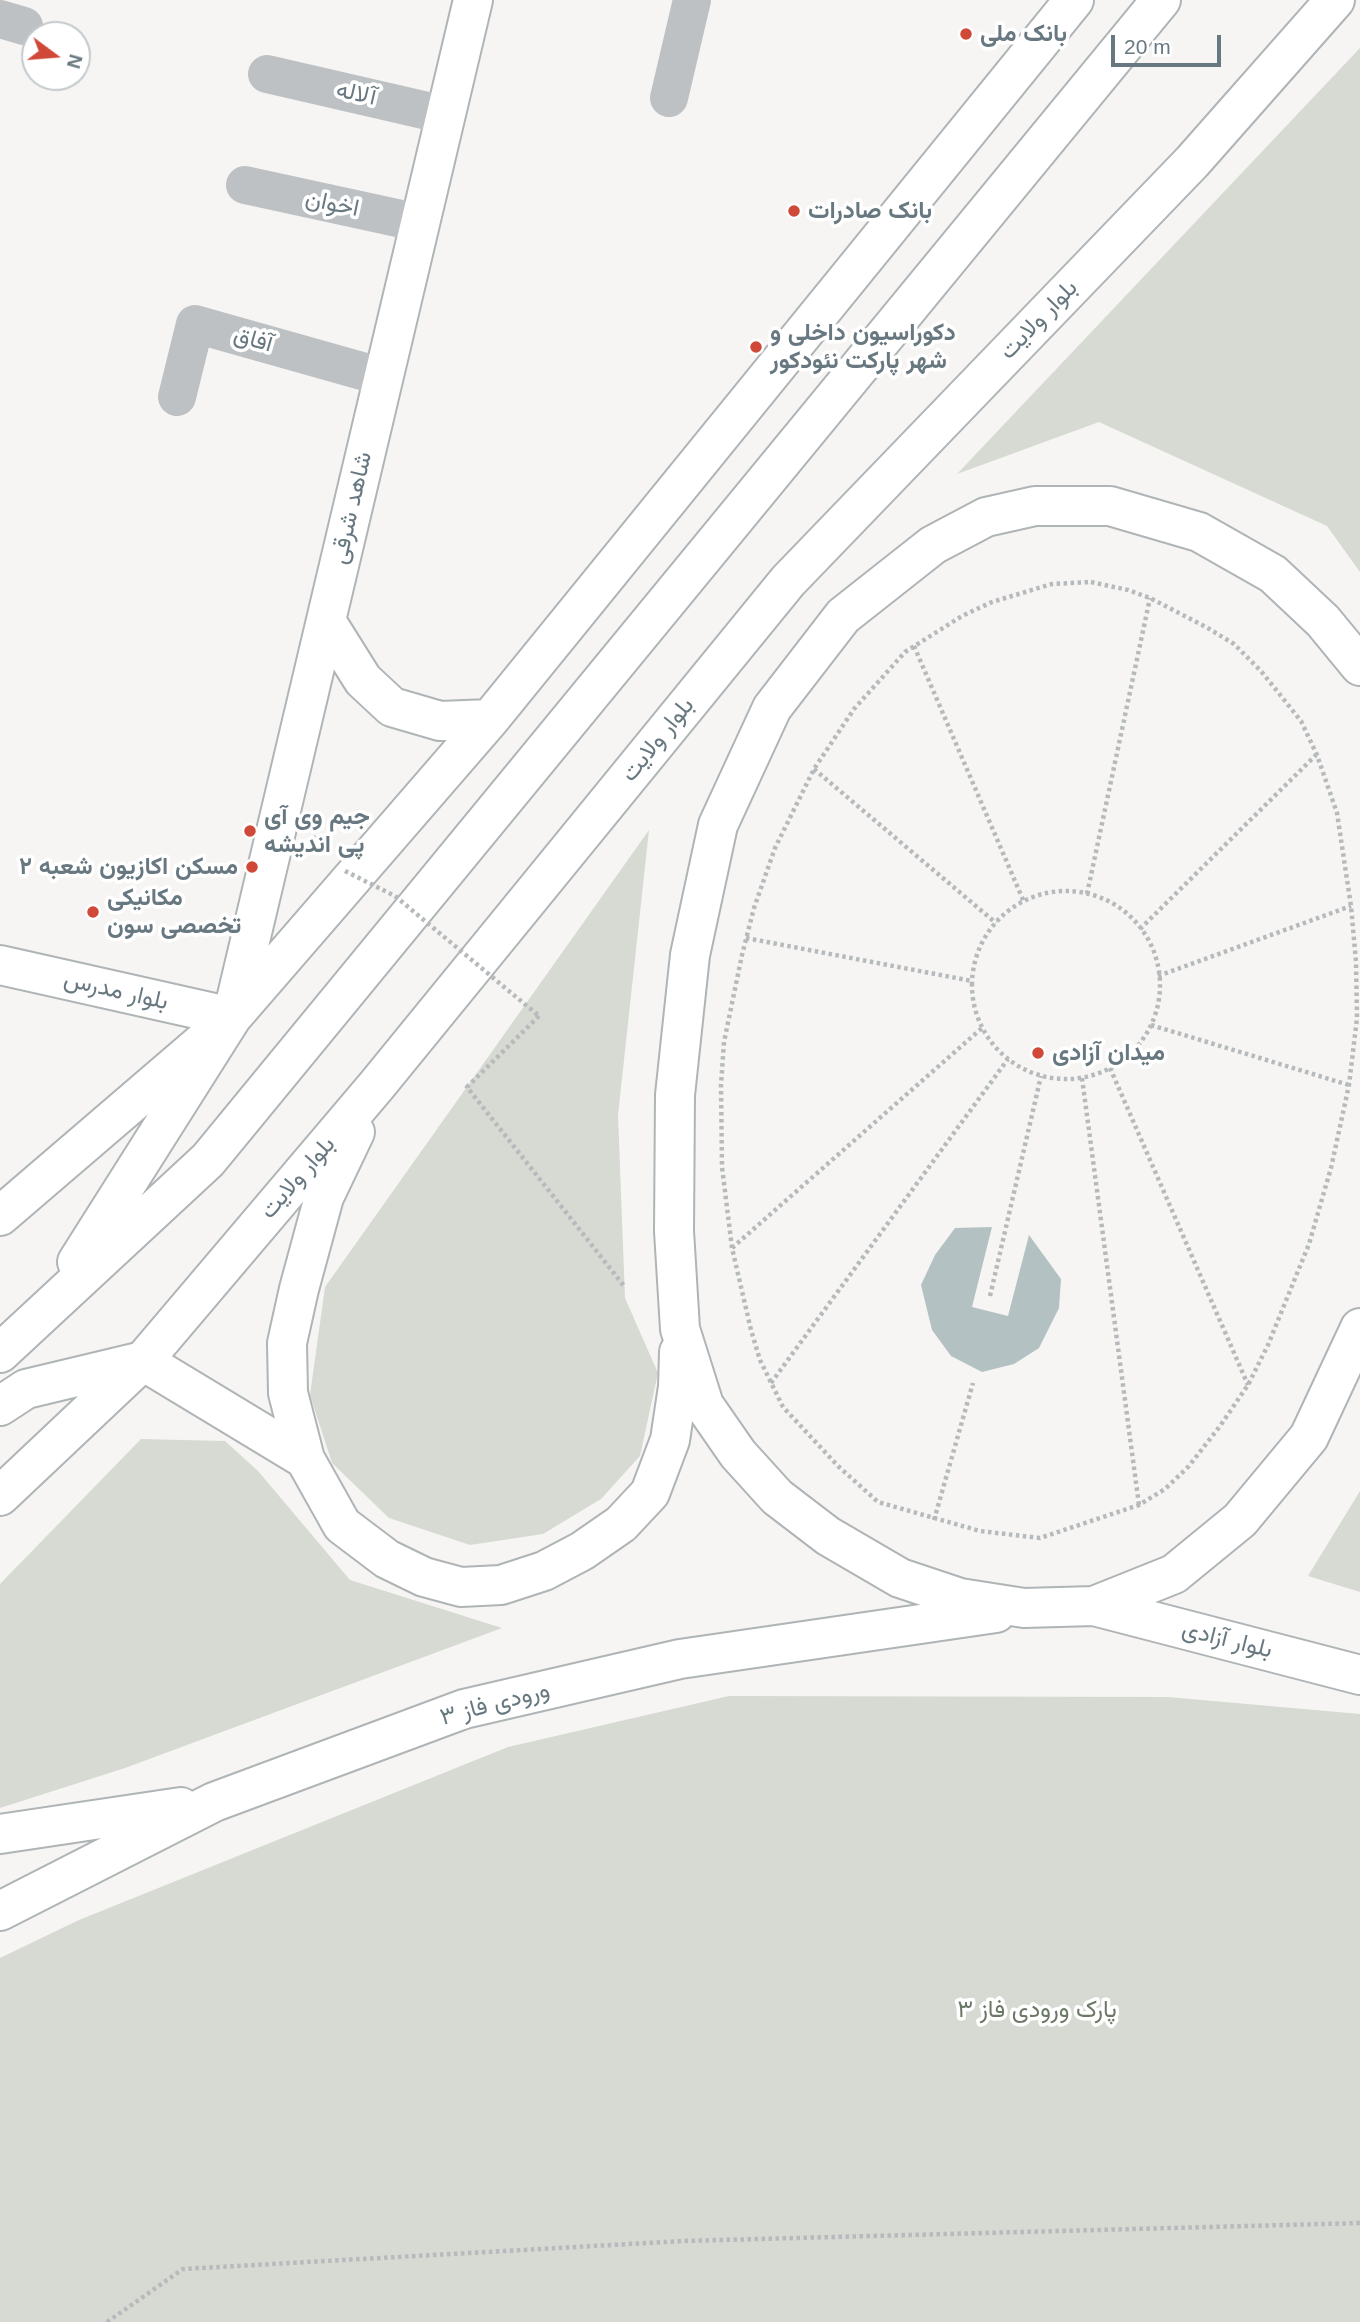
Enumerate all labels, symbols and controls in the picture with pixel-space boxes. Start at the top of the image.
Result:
place label: بانک ملی [980,20,1067,48]
north arrow [21,21,91,91]
scale bar [1115,21,1225,65]
marker: بانک ملی [958,26,974,42]
text: 20 m [1124,35,1171,58]
text: N [63,52,87,71]
street label: آلاله [333,75,379,113]
street label: اخوان [303,184,361,224]
place label: بانک صادرات [808,197,932,225]
marker: بانک صادرات [786,203,802,219]
street label: بلوار ولایت [994,274,1084,366]
place label: دکوراسیون داخلی و شهر پارکت نئودکور [770,319,956,375]
street label: آفاق [230,321,276,359]
marker: دکوراسیون داخلی و شهر پارکت نئودکور [748,339,764,355]
street label: شاهد شرقی [325,449,379,567]
street label: بلوار ولایت [615,692,701,788]
place label: جیم وی آی پی اندیشه [264,803,370,859]
marker: جیم وی آی پی اندیشه [242,823,258,839]
place label: مسکن اکازیون شعبه ۲ [19,853,238,881]
marker: مسکن اکازیون شعبه ۲ [244,859,260,875]
place label: مکانیکی تخصصی سون [107,884,241,940]
marker: مکانیکی تخصصی سون [85,904,101,920]
street label: بلوار مدرس [61,965,171,1017]
place label: میدان آزادی [1052,1039,1165,1067]
marker: میدان آزادی [1030,1045,1046,1061]
street label: بلوار ولایت [254,1131,342,1225]
street label: بلوار آزادی [1179,1615,1275,1665]
street label: ورودی فاز ۳ [437,1676,553,1732]
park label: پارک ورودی فاز ۳ [957,1996,1117,2024]

